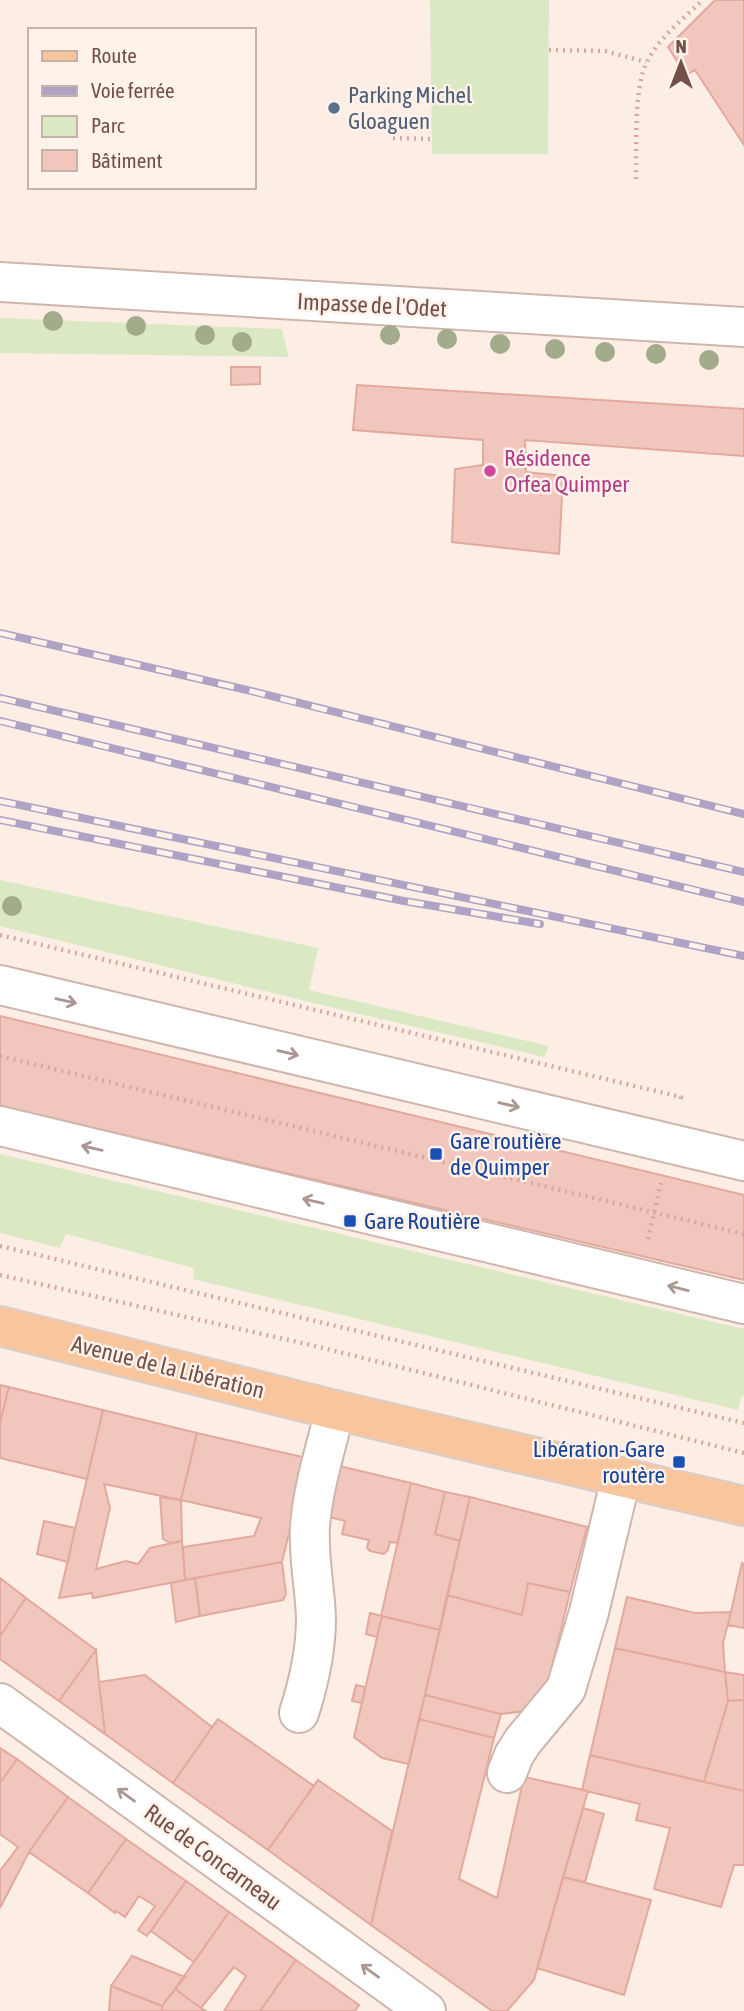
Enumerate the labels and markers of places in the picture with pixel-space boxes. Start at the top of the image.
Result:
place label: Parking Michel Gloaguen [348,82,472,134]
marker: Parking Michel Gloaguen [326,100,342,116]
place label: Résidence Orfea Quimper [504,445,630,497]
marker: Résidence Orfea Quimper [482,463,498,479]
place label: Gare routière de Quimper [450,1128,562,1180]
marker: Gare routière de Quimper [428,1146,444,1162]
place label: Gare Routière [364,1208,480,1234]
marker: Gare Routière [342,1213,358,1229]
place label: Libération-Gare routère [533,1436,665,1488]
marker: Libération-Gare routère [671,1454,687,1470]

